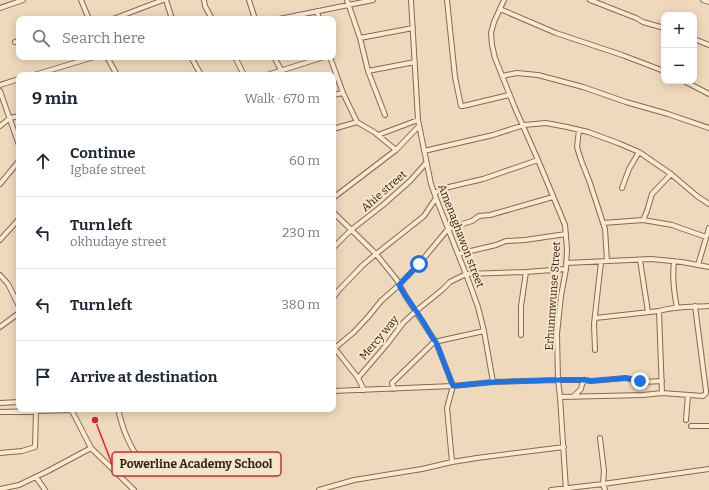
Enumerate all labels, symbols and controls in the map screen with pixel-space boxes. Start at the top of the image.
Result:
map controls [661,12,697,84]
button: + [661,12,697,48]
search box [16,16,336,60]
icon: search [30,27,52,49]
text: Search here [62,29,145,47]
button: − [661,48,697,84]
text: 9 min [32,88,78,109]
text: Walk · 670 m [245,91,320,106]
text: Continue [70,144,136,162]
icon: ahead [32,150,54,172]
text: 60 m [289,153,320,168]
text: Igbafe street [70,162,146,177]
street label: Ahie street [359,168,409,214]
street label: Amenaghawon street [435,183,487,289]
text: Turn left [70,216,132,234]
icon: left [32,222,54,244]
text: 230 m [282,225,320,240]
text: okhudaye street [70,234,167,249]
street label: Erhunmwunse Street [543,241,563,351]
route start [410,255,428,273]
icon: left [32,294,54,316]
text: Turn left [70,296,132,314]
text: 380 m [281,297,320,312]
street label: Mercy way [357,313,401,363]
icon: arrive [32,366,54,388]
text: Arrive at destination [70,368,217,386]
route end [631,372,649,390]
callout: Powerline Academy School [112,452,281,476]
text: Powerline Academy School [119,457,273,471]

